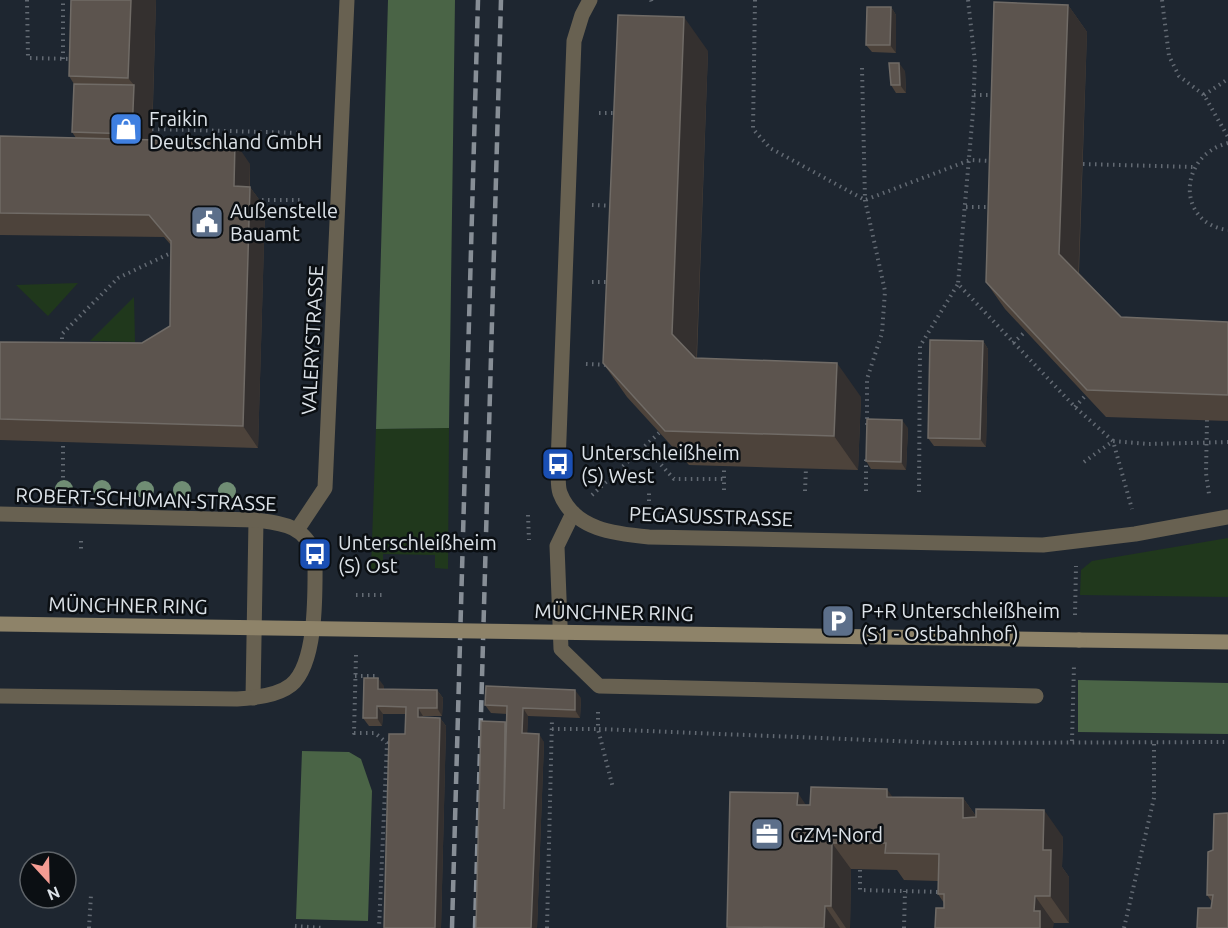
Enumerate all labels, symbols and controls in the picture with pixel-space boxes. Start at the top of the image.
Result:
place label: Fraikin Deutschland GmbH [149,107,322,153]
shop icon: Fraikin Deutschland GmbH [108,111,144,147]
place label: Außenstelle Bauamt [230,199,338,245]
public building icon: Außenstelle Bauamt [189,204,225,240]
street label: VALERYSTRASSE [297,265,327,415]
place label: Unterschleißheim (S) West [581,441,740,487]
bus stop icon: Unterschleißheim (S) West [540,446,576,482]
street label: ROBERT-SCHUMAN-STRASSE [15,483,277,515]
street label: PEGASUSSTRASSE [629,502,793,530]
place label: Unterschleißheim (S) Ost [338,531,497,577]
bus stop icon: Unterschleißheim (S) Ost [297,536,333,572]
street label: MÜNCHNER RING [48,592,208,618]
street label: MÜNCHNER RING [534,599,694,625]
place label: P+R Unterschleißheim (S1 - Ostbahnhof) [861,599,1060,645]
parking icon: P+R Unterschleißheim (S1 - Ostbahnhof) [820,603,856,639]
office icon: GZM-Nord [749,816,785,852]
place label: GZM-Nord [790,823,883,846]
north arrow [18,850,78,910]
text: N [45,883,63,904]

